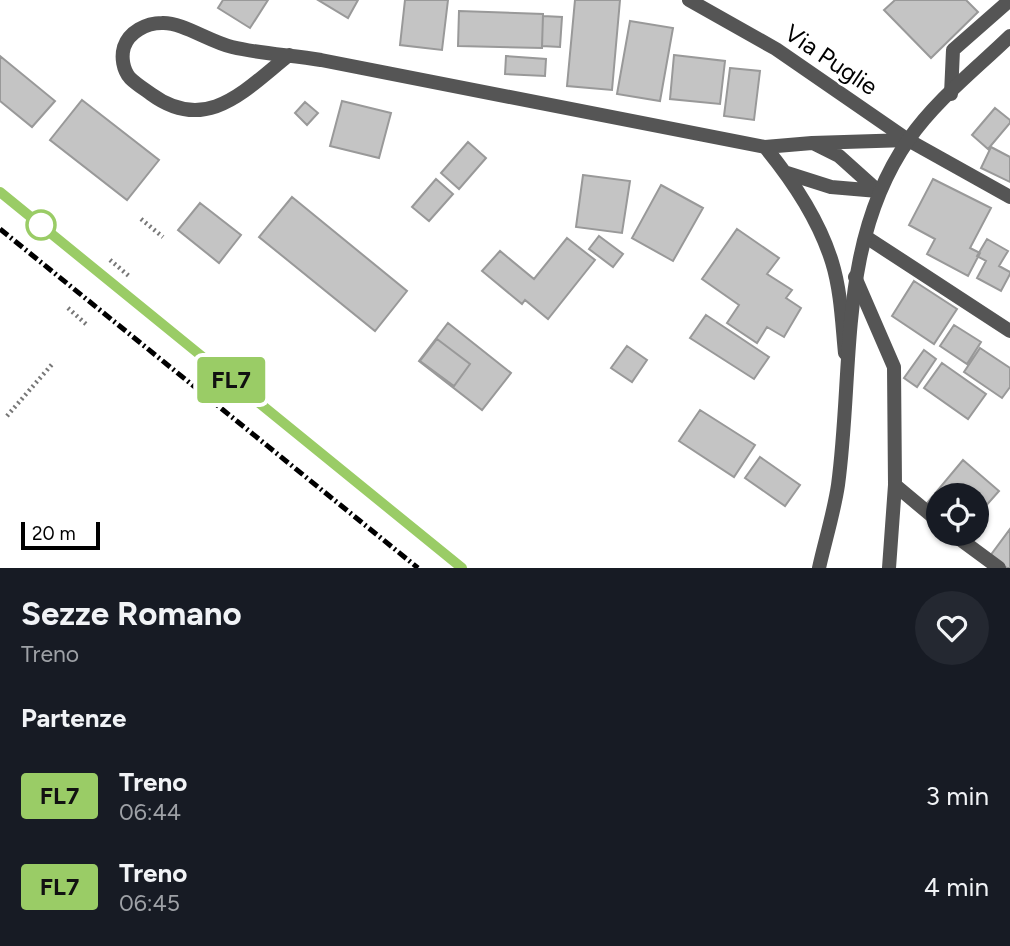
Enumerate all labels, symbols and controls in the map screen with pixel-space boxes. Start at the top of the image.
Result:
street label: Via Puglie [779,18,883,101]
unlabelled marker [26,210,56,240]
line badge: FL7 [191,357,271,403]
text: FL7 [211,365,251,394]
map controls [926,483,989,546]
button: locate [926,483,989,546]
scale bar [21,519,100,551]
text: 20 m [32,522,76,545]
button: heart [915,591,989,665]
text: Sezze Romano [21,594,242,633]
text: Treno [21,640,79,668]
text: Partenze [21,702,126,734]
text: Treno [119,766,187,798]
text: 3 min [926,780,989,812]
text: FL7 [40,781,79,810]
text: 06:44 [119,798,181,826]
text: Treno [119,857,187,889]
text: 4 min [924,871,989,903]
text: FL7 [40,872,79,901]
text: 06:45 [119,889,180,917]

